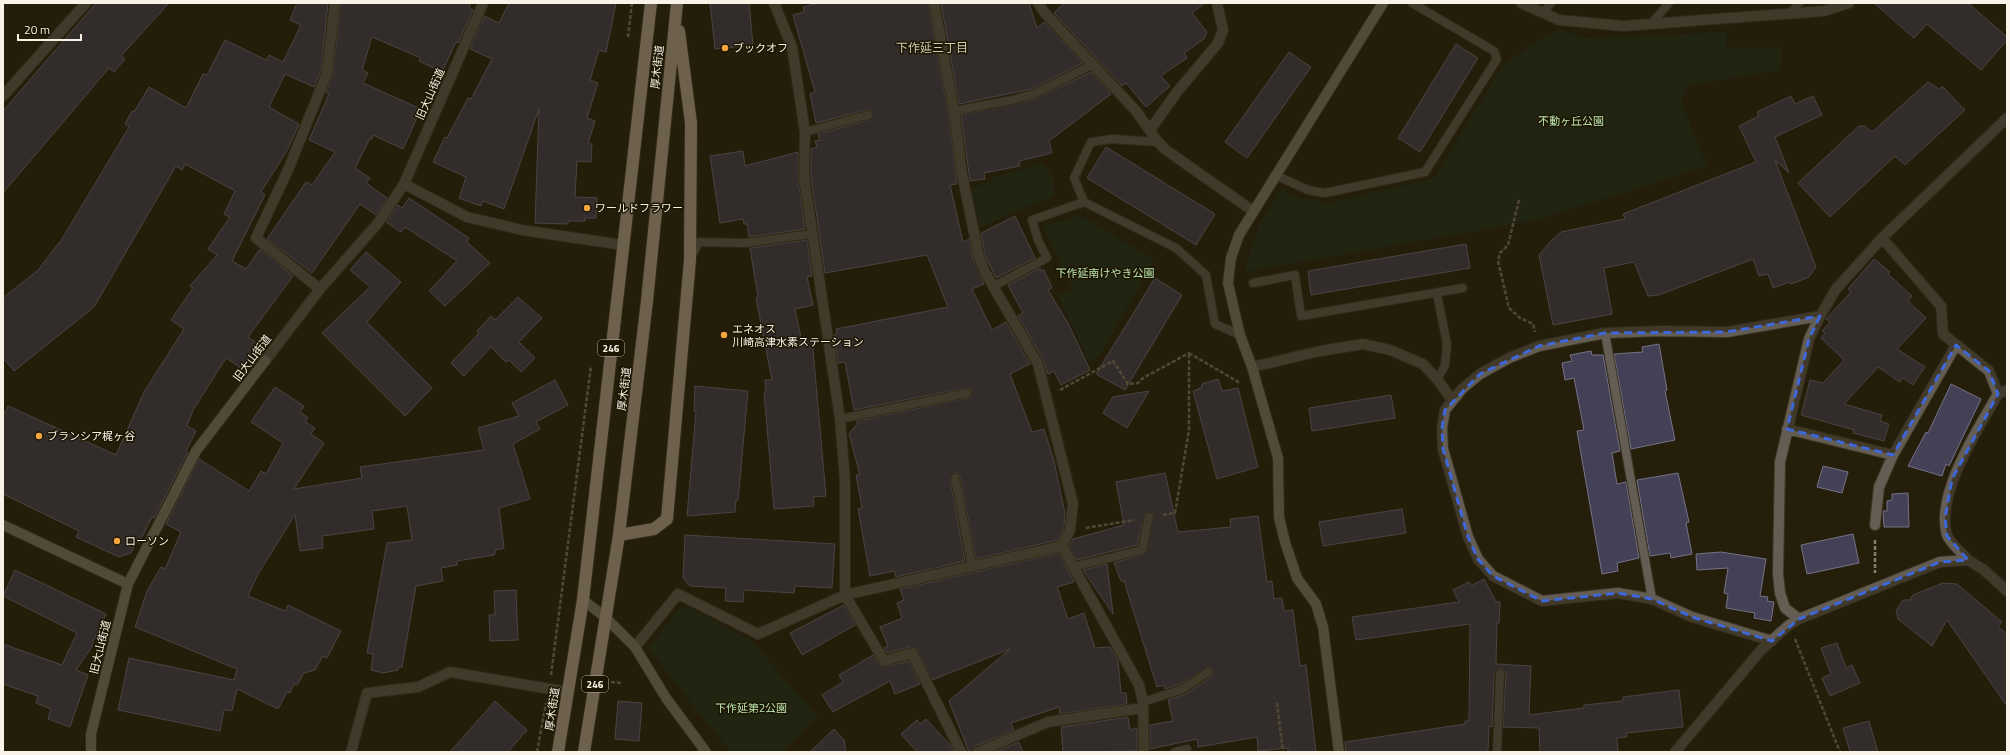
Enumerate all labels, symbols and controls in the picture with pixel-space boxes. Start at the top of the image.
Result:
scale bar [18,16,81,42]
text: 20 m [24,20,50,39]
district label: 下作延三丁目 [896,38,968,57]
place label: ブックオフ [733,40,788,56]
marker: ブックオフ [720,43,730,53]
street label: 厚木街道 [647,44,667,90]
street label: 旧大山街道 [412,66,448,122]
park label: 不動ヶ丘公園 [1538,113,1604,129]
place label: ワールドフラワー [595,200,683,216]
marker: ワールドフラワー [582,203,592,213]
park label: 下作延南けやき公園 [1056,265,1155,281]
place label: エネオス 川崎高津水素ステーション [732,321,864,350]
marker: エネオス 川崎高津水素ステーション [719,330,729,340]
street label: 旧大山街道 [229,331,275,385]
road number: 246 [598,340,624,356]
street label: 厚木街道 [613,366,635,412]
place label: ブランシア梶ヶ谷 [47,428,135,444]
marker: ブランシア梶ヶ谷 [34,431,44,441]
place label: ローソン [125,533,169,549]
marker: ローソン [112,536,122,546]
street label: 旧大山街道 [86,618,114,676]
road number: 246 [582,676,608,692]
street label: 厚木街道 [541,686,563,732]
park label: 下作延第2公園 [715,700,787,716]

